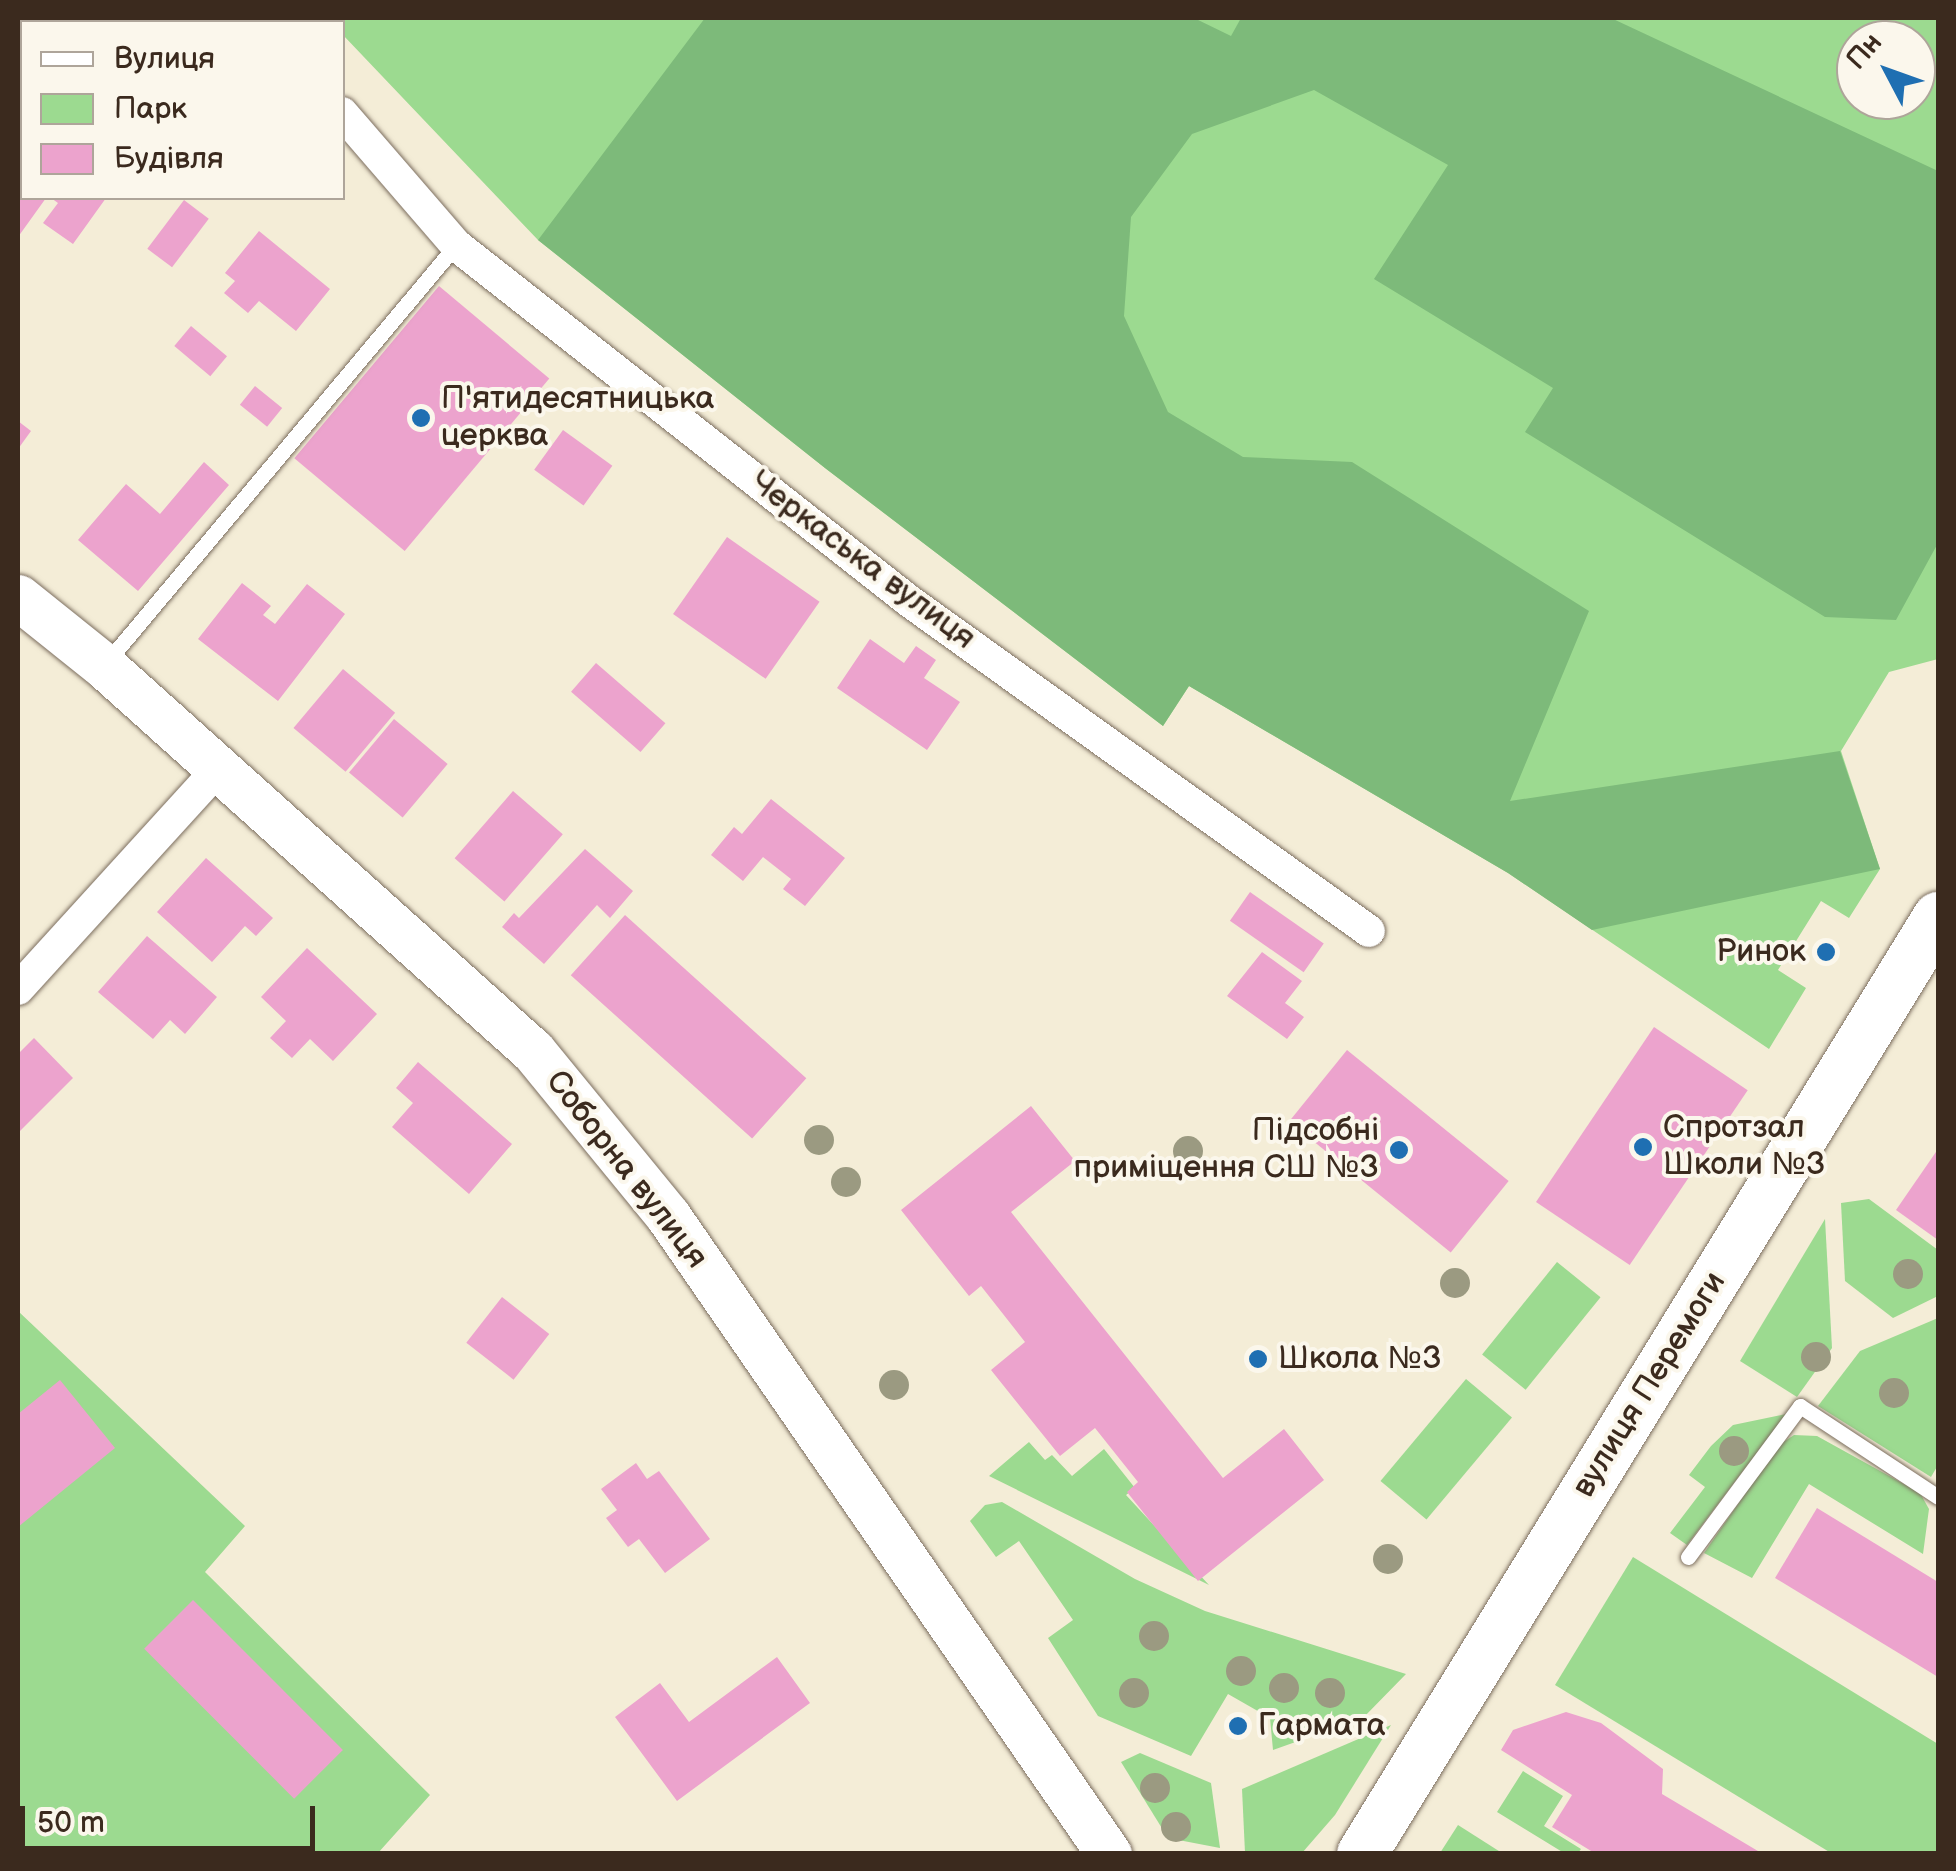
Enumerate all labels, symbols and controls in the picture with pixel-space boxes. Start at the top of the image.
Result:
legend [20,20,345,200]
north arrow [1836,20,1936,120]
text: Пн [1840,26,1889,76]
text: Вулиця [114,41,215,77]
text: Парк [114,91,187,127]
text: Будівля [114,141,224,177]
place label: П'ятидесятницька церква [441,381,714,456]
marker: П'ятидесятницька церква [410,407,432,429]
street label: Черкаська вулиця [742,464,982,658]
place label: Ринок [1716,933,1806,971]
marker: Ринок [1815,941,1837,963]
street label: Соборна вулиця [537,1063,715,1277]
place label: Спротзал Школи №3 [1663,1110,1826,1185]
place label: Підсобні приміщення СШ №3 [1074,1113,1379,1188]
marker: Спротзал Школи №3 [1632,1136,1654,1158]
marker: Підсобні приміщення СШ №3 [1388,1139,1410,1161]
street label: вулиця Перемоги [1565,1265,1735,1505]
place label: Школа №3 [1278,1340,1442,1378]
marker: Школа №3 [1247,1348,1269,1370]
place label: Гармата [1258,1707,1386,1745]
marker: Гармата [1227,1715,1249,1737]
scale bar [25,1786,320,1848]
text: 50 m [37,1805,105,1841]

